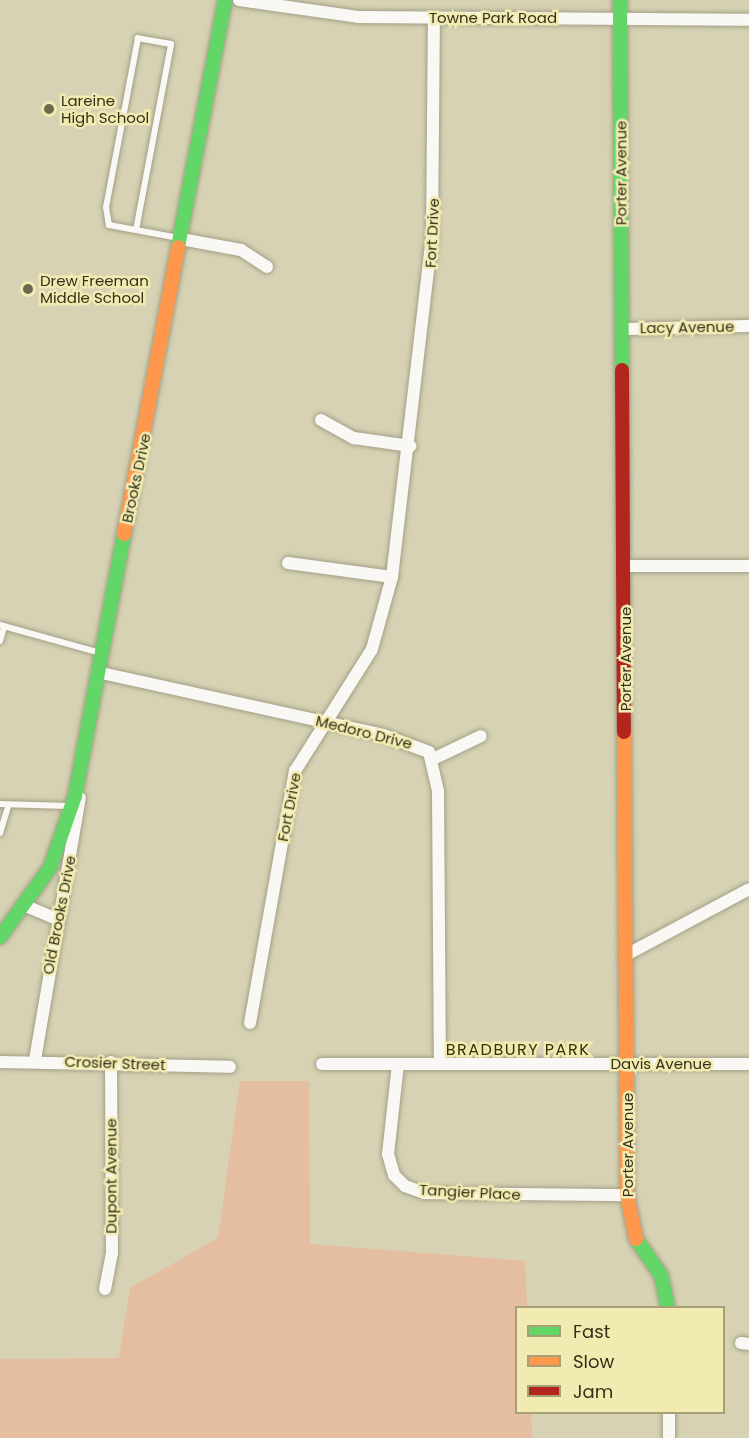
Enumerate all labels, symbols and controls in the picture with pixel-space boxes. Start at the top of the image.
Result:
street label: Towne Park Road [429,9,557,27]
place label: Lareine High School [61,91,149,126]
marker: Lareine High School [42,102,56,116]
street label: Porter Avenue [612,121,630,225]
street label: Fort Drive [421,198,443,268]
place label: Drew Freeman Middle School [40,271,149,306]
marker: Drew Freeman Middle School [21,282,35,296]
street label: Lacy Avenue [640,317,734,337]
street label: Brooks Drive [118,432,154,524]
street label: Porter Avenue [617,607,635,711]
street label: Medoro Drive [314,711,414,753]
street label: Fort Drive [274,771,304,843]
street label: Old Brooks Drive [39,854,79,976]
district label: BRADBURY PARK [446,1040,590,1060]
street label: Crosier Street [64,1052,166,1074]
street label: Davis Avenue [610,1055,712,1073]
street label: Porter Avenue [619,1093,637,1197]
street label: Dupont Avenue [102,1118,120,1234]
street label: Tangier Place [419,1180,521,1204]
legend [515,1306,725,1414]
text: Fast [573,1319,610,1344]
text: Slow [573,1349,614,1374]
text: Jam [573,1379,613,1404]

